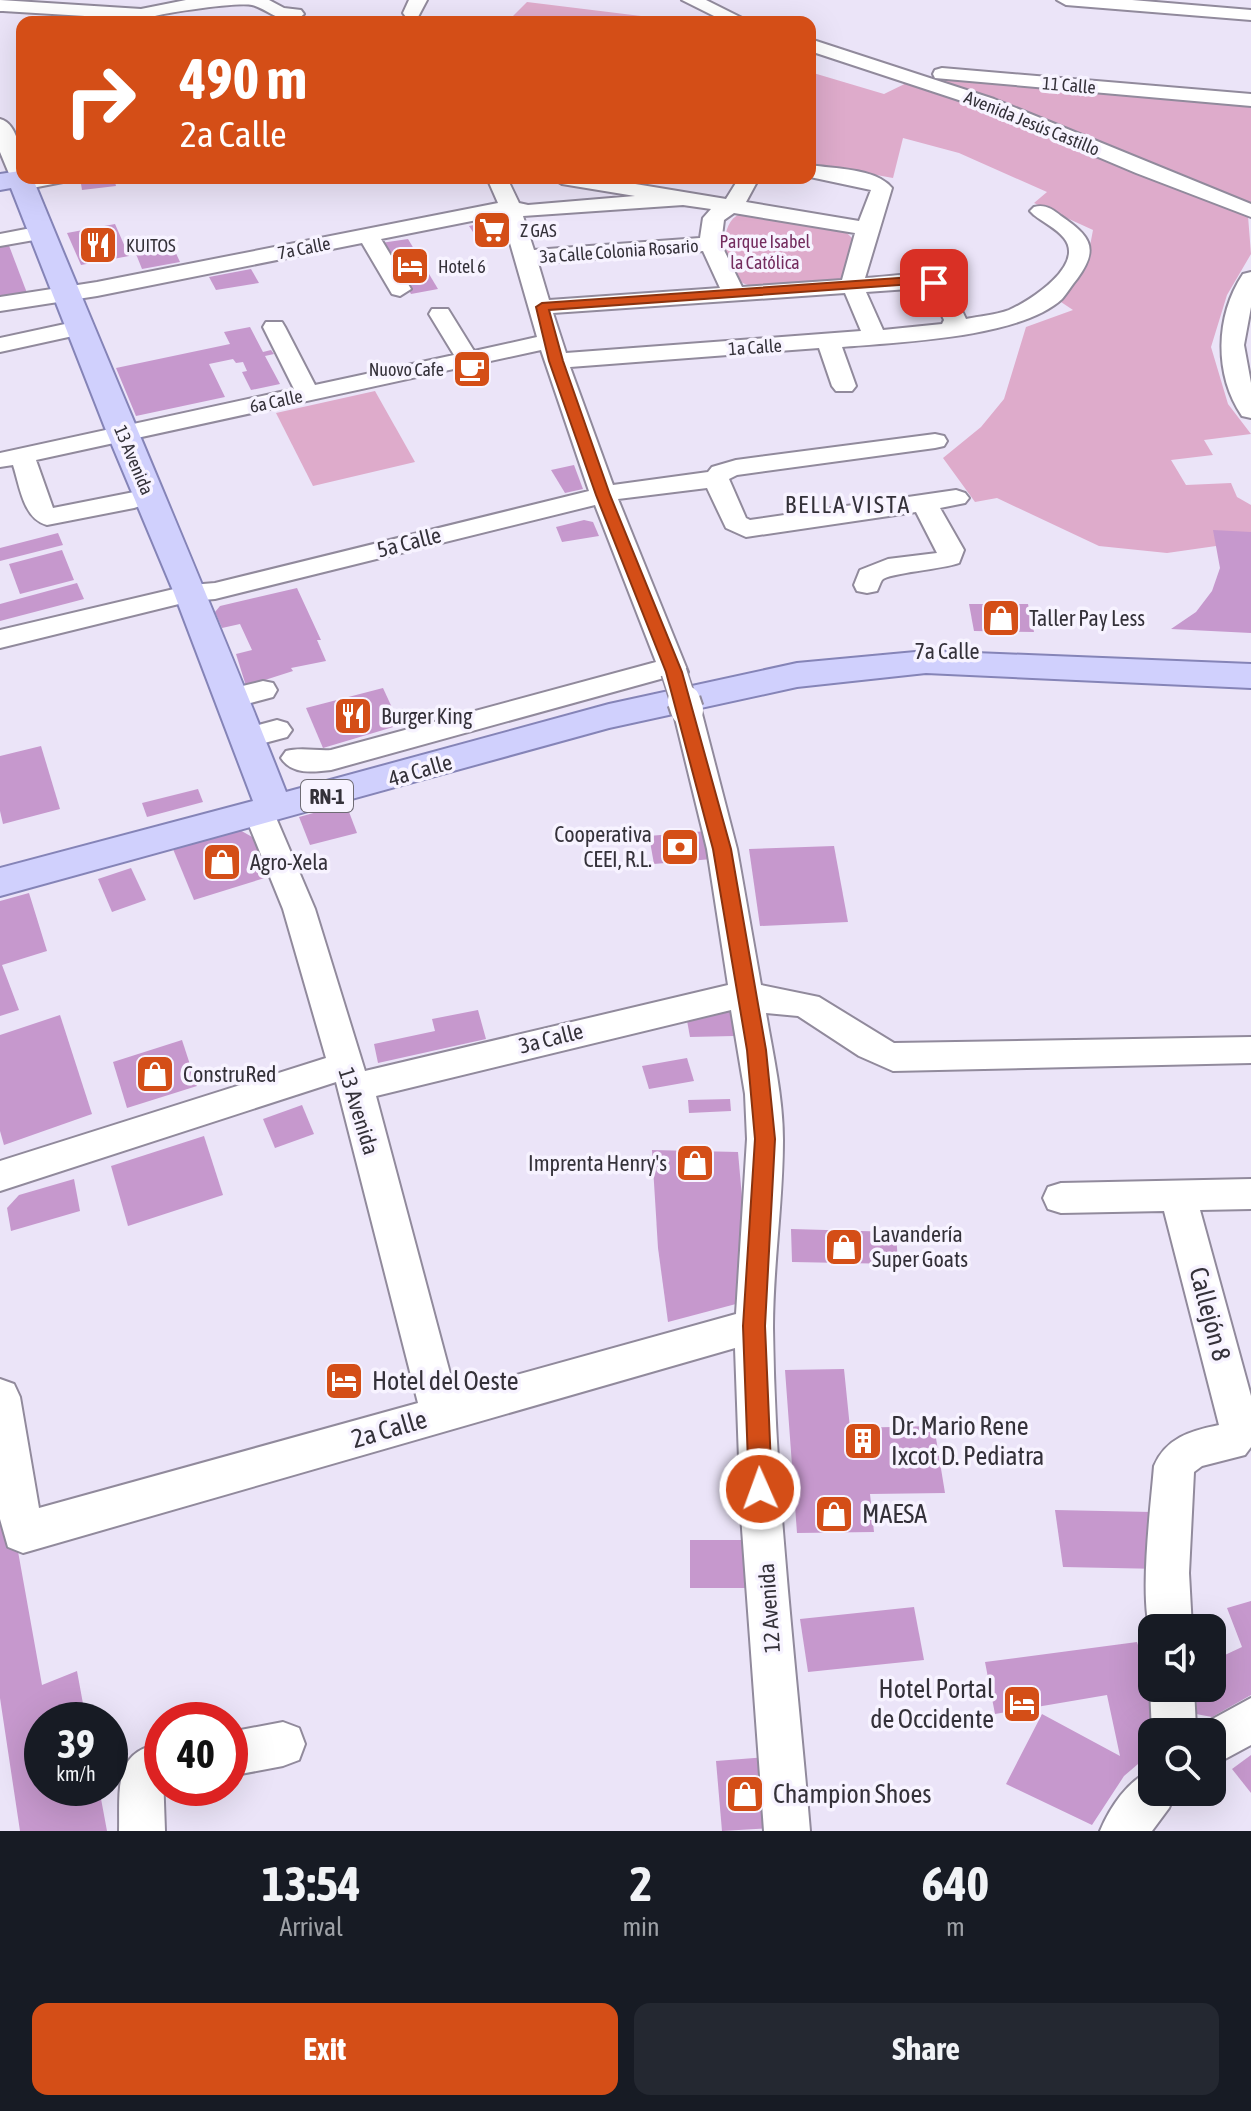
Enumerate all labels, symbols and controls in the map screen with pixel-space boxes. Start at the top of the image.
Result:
text: 490 m [180,47,307,111]
icon: right [48,48,152,152]
street label: 11 Calle [1041,72,1097,98]
street label: Avenida Jesús Castillo [961,86,1103,160]
text: 2a Calle [180,113,287,155]
supermarket icon: Z GAS [471,209,513,251]
place label: Z GAS [520,220,557,241]
restaurant icon: KUITOS [77,224,119,266]
park label: Parque Isabel la Católica [720,231,811,273]
street label: 7a Calle [276,233,332,263]
place label: KUITOS [126,235,176,256]
street label: 3a Calle Colonia Rosario [539,235,699,267]
hotel icon: Hotel 6 [389,245,431,287]
pin [900,249,968,317]
place label: Hotel 6 [438,256,486,277]
icon: arrive [912,261,956,305]
street label: 1a Calle [728,335,782,359]
cafe icon: Nuovo Cafe [451,348,493,390]
place label: Nuovo Cafe [369,359,444,380]
street label: 6a Calle [248,385,304,417]
street label: 13 Avenida [110,422,158,498]
district label: BELLA VISTA [785,491,911,518]
street label: 5a Calle [374,522,444,562]
shop icon: Taller Pay Less [980,597,1022,639]
place label: Taller Pay Less [1029,605,1145,631]
street label: 7a Calle [914,638,980,664]
restaurant icon: Burger King [332,695,374,737]
place label: Burger King [381,703,473,729]
street label: 4a Calle [385,749,455,791]
road number: RN-1 [301,780,353,812]
place label: Cooperativa CEEI, R.L. [554,821,652,872]
bank icon: Cooperativa CEEI, R.L. [659,826,701,868]
shop icon: Agro-Xela [201,841,243,883]
place label: Agro-Xela [250,849,328,875]
street label: 3a Calle [516,1018,586,1058]
shop icon: ConstruRed [134,1053,176,1095]
place label: ConstruRed [183,1061,276,1087]
street label: 13 Avenida [333,1064,385,1158]
shop icon: Imprenta Henry's [674,1142,716,1184]
place label: Imprenta Henry's [528,1150,667,1176]
place label: Lavandería Super Goats [872,1221,968,1272]
shop icon: Lavandería Super Goats [823,1226,865,1268]
street label: Callejón 8 [1183,1264,1237,1364]
hotel icon: Hotel del Oeste [323,1360,365,1402]
place label: Hotel del Oeste [372,1366,519,1396]
street label: 2a Calle [348,1404,430,1454]
place label: Dr. Mario Rene Ixcot D. Pediatra [891,1411,1044,1471]
building icon: Dr. Mario Rene Ixcot D. Pediatra [842,1420,884,1462]
position arrow [718,1447,802,1531]
shop icon: MAESA [813,1493,855,1535]
place label: MAESA [862,1499,927,1529]
street label: 12 Avenida [753,1562,785,1654]
map controls [1138,1614,1226,1806]
button: sound [1138,1614,1226,1702]
place label: Hotel Portal de Occidente [870,1674,994,1734]
hotel icon: Hotel Portal de Occidente [1001,1683,1043,1725]
speed limit sign: 40 [144,1702,248,1806]
button: search [1138,1718,1226,1806]
text: 39 [57,1721,95,1766]
text: km/h [56,1762,96,1785]
shop icon: Champion Shoes [724,1773,766,1815]
place label: Champion Shoes [773,1779,932,1809]
text: 13:54 [262,1856,361,1911]
text: 2 [630,1856,652,1911]
text: 640 [922,1856,989,1911]
text: Arrival [279,1912,343,1942]
text: min [622,1912,660,1942]
text: m [946,1912,965,1942]
button: Exit [32,2003,618,2095]
button: Share [634,2003,1219,2095]

